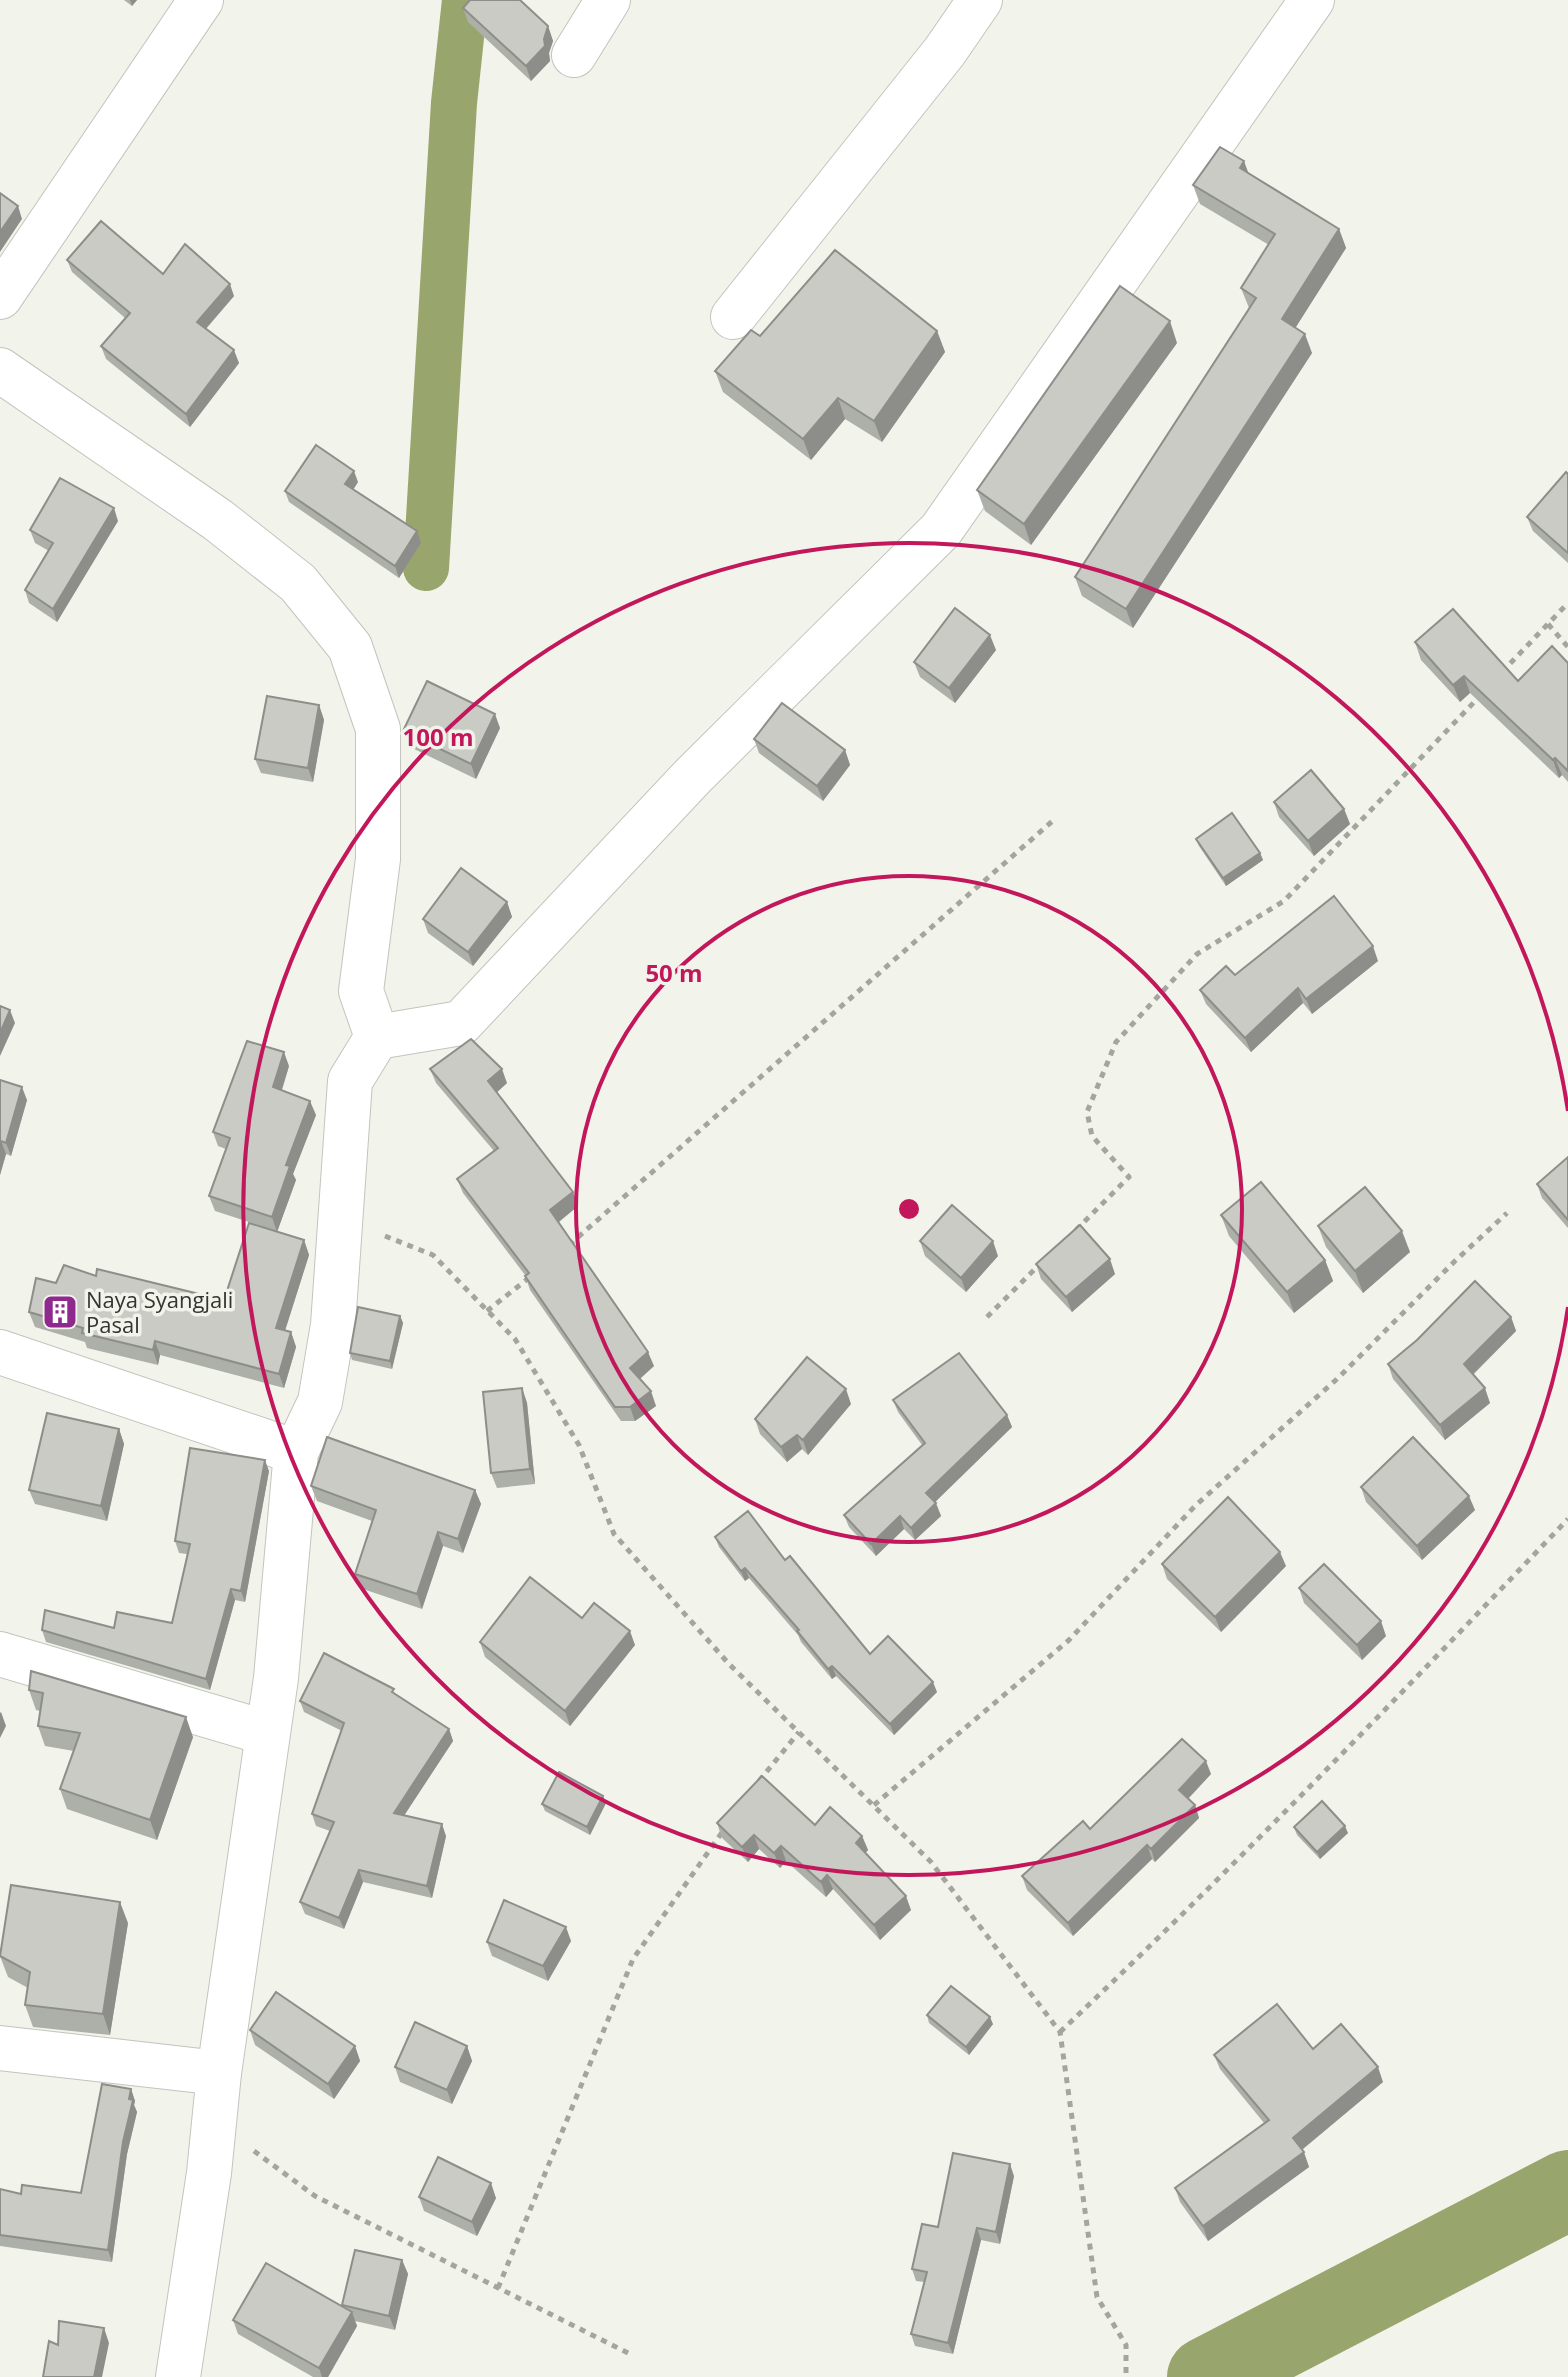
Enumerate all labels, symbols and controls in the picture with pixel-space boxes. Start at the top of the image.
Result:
text: 100 m [403,720,473,753]
text: 50 m [645,956,703,989]
centre of rings [895,1195,923,1223]
place label: Naya Syangjali Pasal [86,1284,233,1339]
building icon: Naya Syangjali Pasal [41,1293,79,1331]

